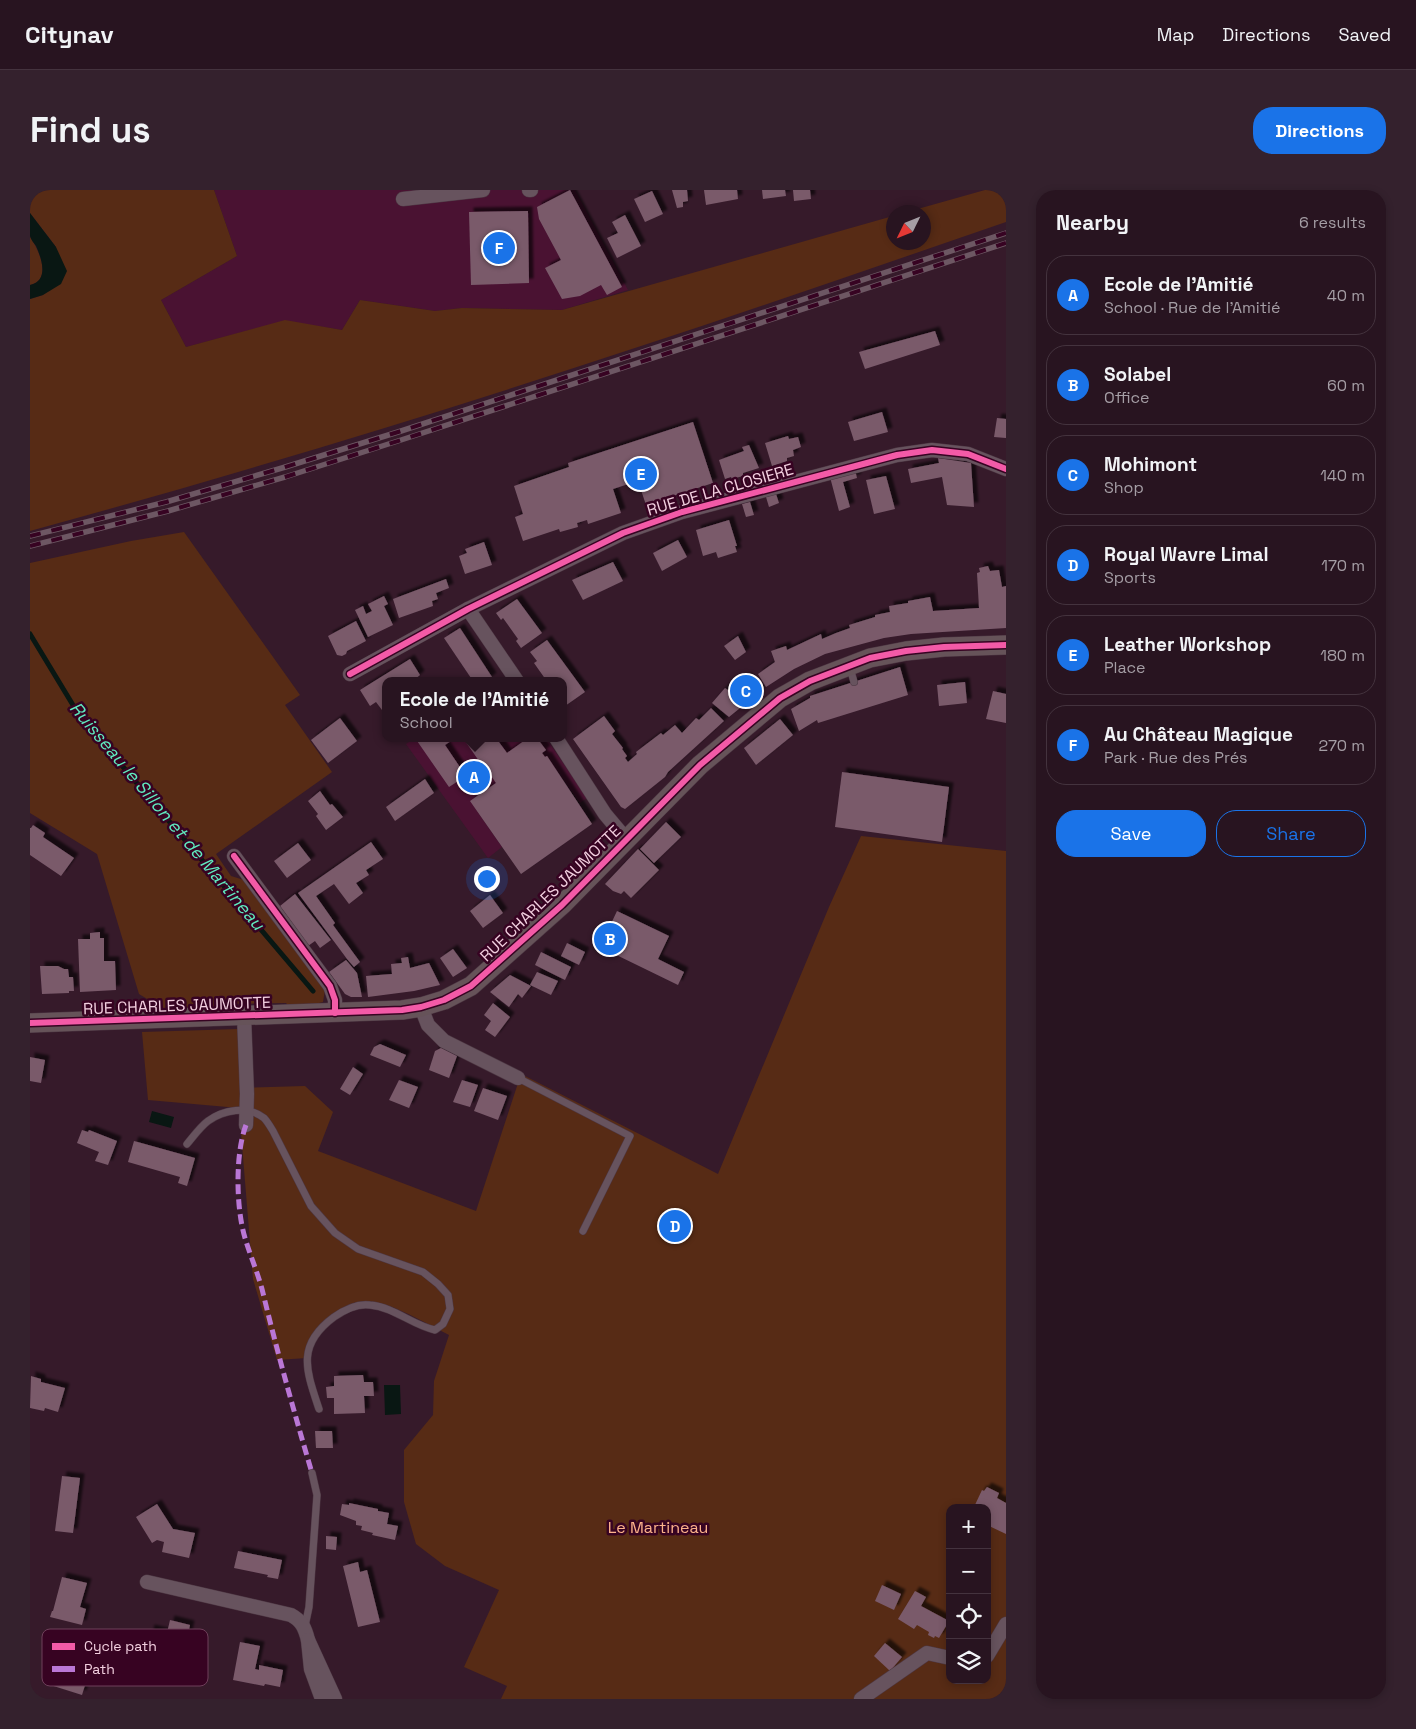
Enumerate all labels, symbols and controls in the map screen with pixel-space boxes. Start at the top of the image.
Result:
text: Citynav [25,19,114,50]
text: Map [1157,23,1194,46]
text: Directions [1222,23,1311,46]
text: Saved [1339,23,1391,46]
button: Directions [1253,107,1386,154]
text: Find us [30,108,151,152]
north arrow [886,205,931,250]
text: Nearby [1056,209,1129,236]
text: 6 results [1299,212,1366,233]
pin: F [483,229,515,267]
text: Ecole de l'Amitié [1104,272,1253,297]
text: A [1068,285,1078,306]
text: 40 m [1327,285,1365,306]
text: School · Rue de l'Amitié [1104,297,1281,318]
text: Solabel [1104,362,1171,387]
text: B [1068,375,1078,396]
text: 60 m [1327,375,1365,396]
text: Office [1104,387,1150,408]
text: Mohimont [1104,452,1197,477]
pin: E [625,455,657,493]
street label: RUE DE LA CLOSIERE [644,459,796,520]
text: C [1068,465,1078,486]
text: 140 m [1320,465,1365,486]
text: Shop [1104,477,1144,498]
text: Royal Wavre Limal [1104,542,1268,567]
text: D [1068,555,1078,576]
text: 170 m [1321,555,1365,576]
text: Sports [1104,567,1156,588]
text: Leather Workshop [1104,632,1271,657]
text: E [1069,645,1077,666]
text: 180 m [1320,645,1365,666]
text: Place [1104,657,1146,678]
pin: C [730,672,762,710]
popup [382,677,567,742]
text: Ecole de l'Amitié [400,687,549,712]
water label: Ruisseau le Sillon et de Martineau [65,697,270,935]
text: School [400,712,453,733]
text: Au Château Magique [1104,722,1293,747]
text: F [1069,735,1077,756]
text: 270 m [1318,735,1365,756]
text: Park · Rue des Prés [1104,747,1248,768]
pin: A [458,758,490,796]
button: Save [1056,810,1206,857]
button: Share [1216,810,1366,857]
street label: RUE CHARLES JAUMOTTE [475,821,625,966]
your location [474,866,500,892]
pin: B [594,920,626,958]
street label: RUE CHARLES JAUMOTTE [83,992,271,1019]
pin: D [659,1207,691,1245]
map controls [946,1504,991,1684]
button: + [946,1504,991,1549]
park label: Le Martineau [608,1517,708,1538]
button: − [946,1549,991,1594]
button: locate [946,1594,991,1639]
legend [42,1629,208,1686]
text: Cycle path [84,1637,157,1655]
button: layers [946,1639,991,1684]
text: Path [84,1660,115,1678]

